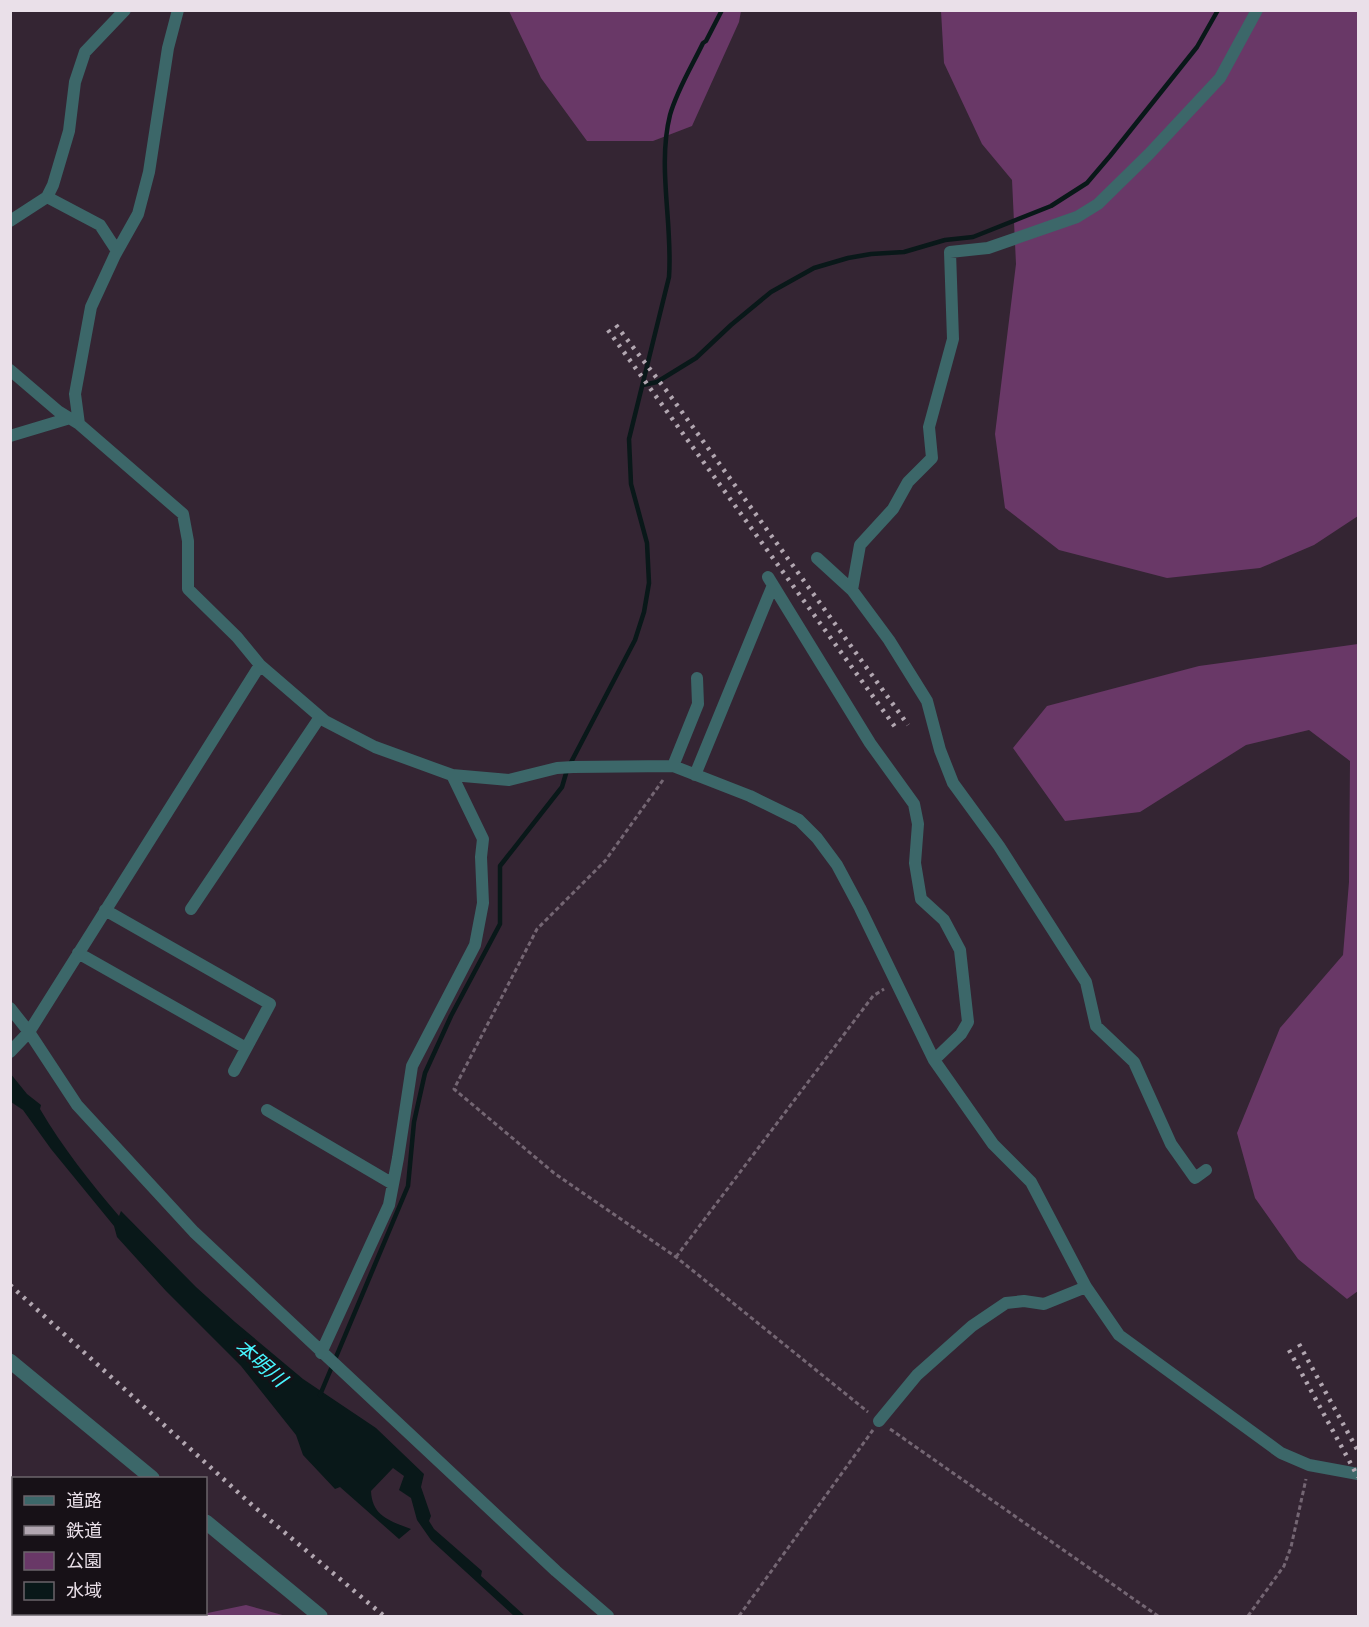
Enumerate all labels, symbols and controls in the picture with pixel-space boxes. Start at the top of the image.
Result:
water label: 本明川 [228,1333,294,1396]
legend [12,1477,207,1615]
text: 道路 [66,1488,102,1515]
text: 鉄道 [66,1518,102,1545]
text: 公園 [66,1548,102,1575]
text: 水域 [66,1578,102,1605]

